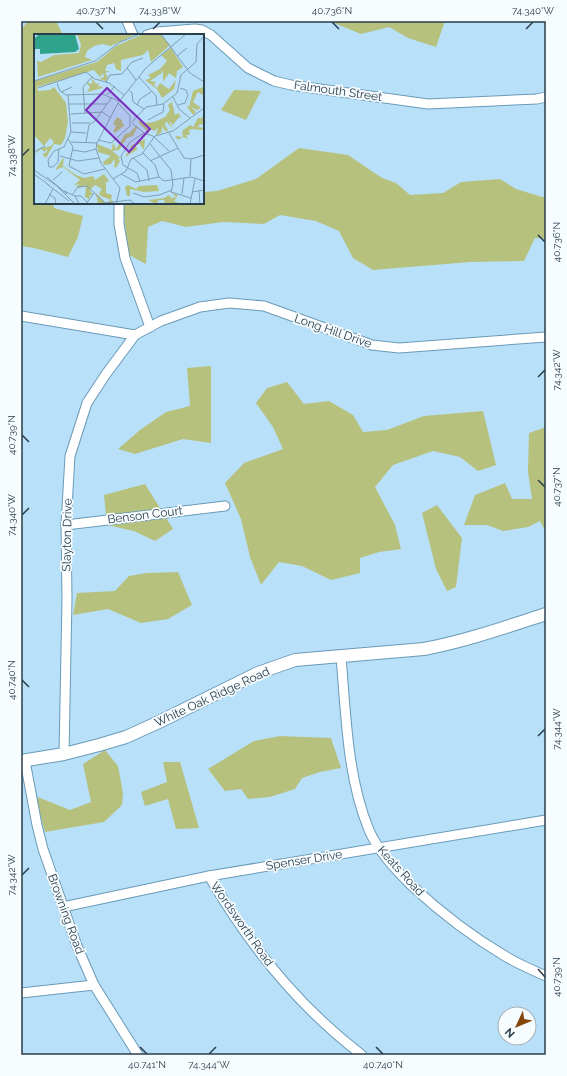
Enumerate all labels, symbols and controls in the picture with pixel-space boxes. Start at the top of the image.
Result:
text: 40.737°N [76,5,116,16]
text: 74.338°W [139,5,181,16]
text: 40.736°N [312,5,352,16]
text: 74.340°W [512,5,555,16]
inset map [34,34,204,204]
street label: Falmouth Street [293,78,383,104]
text: 74.338°W [6,135,17,177]
text: 40.736°N [551,222,562,262]
street label: Long Hill Drive [293,311,373,351]
text: 74.342°W [551,349,562,391]
text: 40.739°N [6,415,17,455]
text: 40.737°N [551,467,562,507]
text: 74.340°W [6,493,17,536]
street label: Slayton Drive [59,498,75,572]
street label: Benson Court [107,503,183,527]
text: 40.740°N [6,660,17,700]
street label: White Oak Ridge Road [152,664,272,730]
text: 74.344°W [551,708,562,750]
street label: Keats Road [375,843,427,899]
street label: Spenser Drive [265,847,343,873]
text: 74.342°W [6,854,17,896]
street label: Browning Road [45,872,87,956]
street label: Wordsworth Road [208,879,276,969]
text: 40.739°N [551,957,562,997]
north arrow [497,1006,537,1046]
text: N [503,1025,518,1040]
text: 40.741°N [128,1059,166,1070]
text: 74.344°W [188,1059,230,1070]
text: 40.740°N [363,1059,403,1070]

